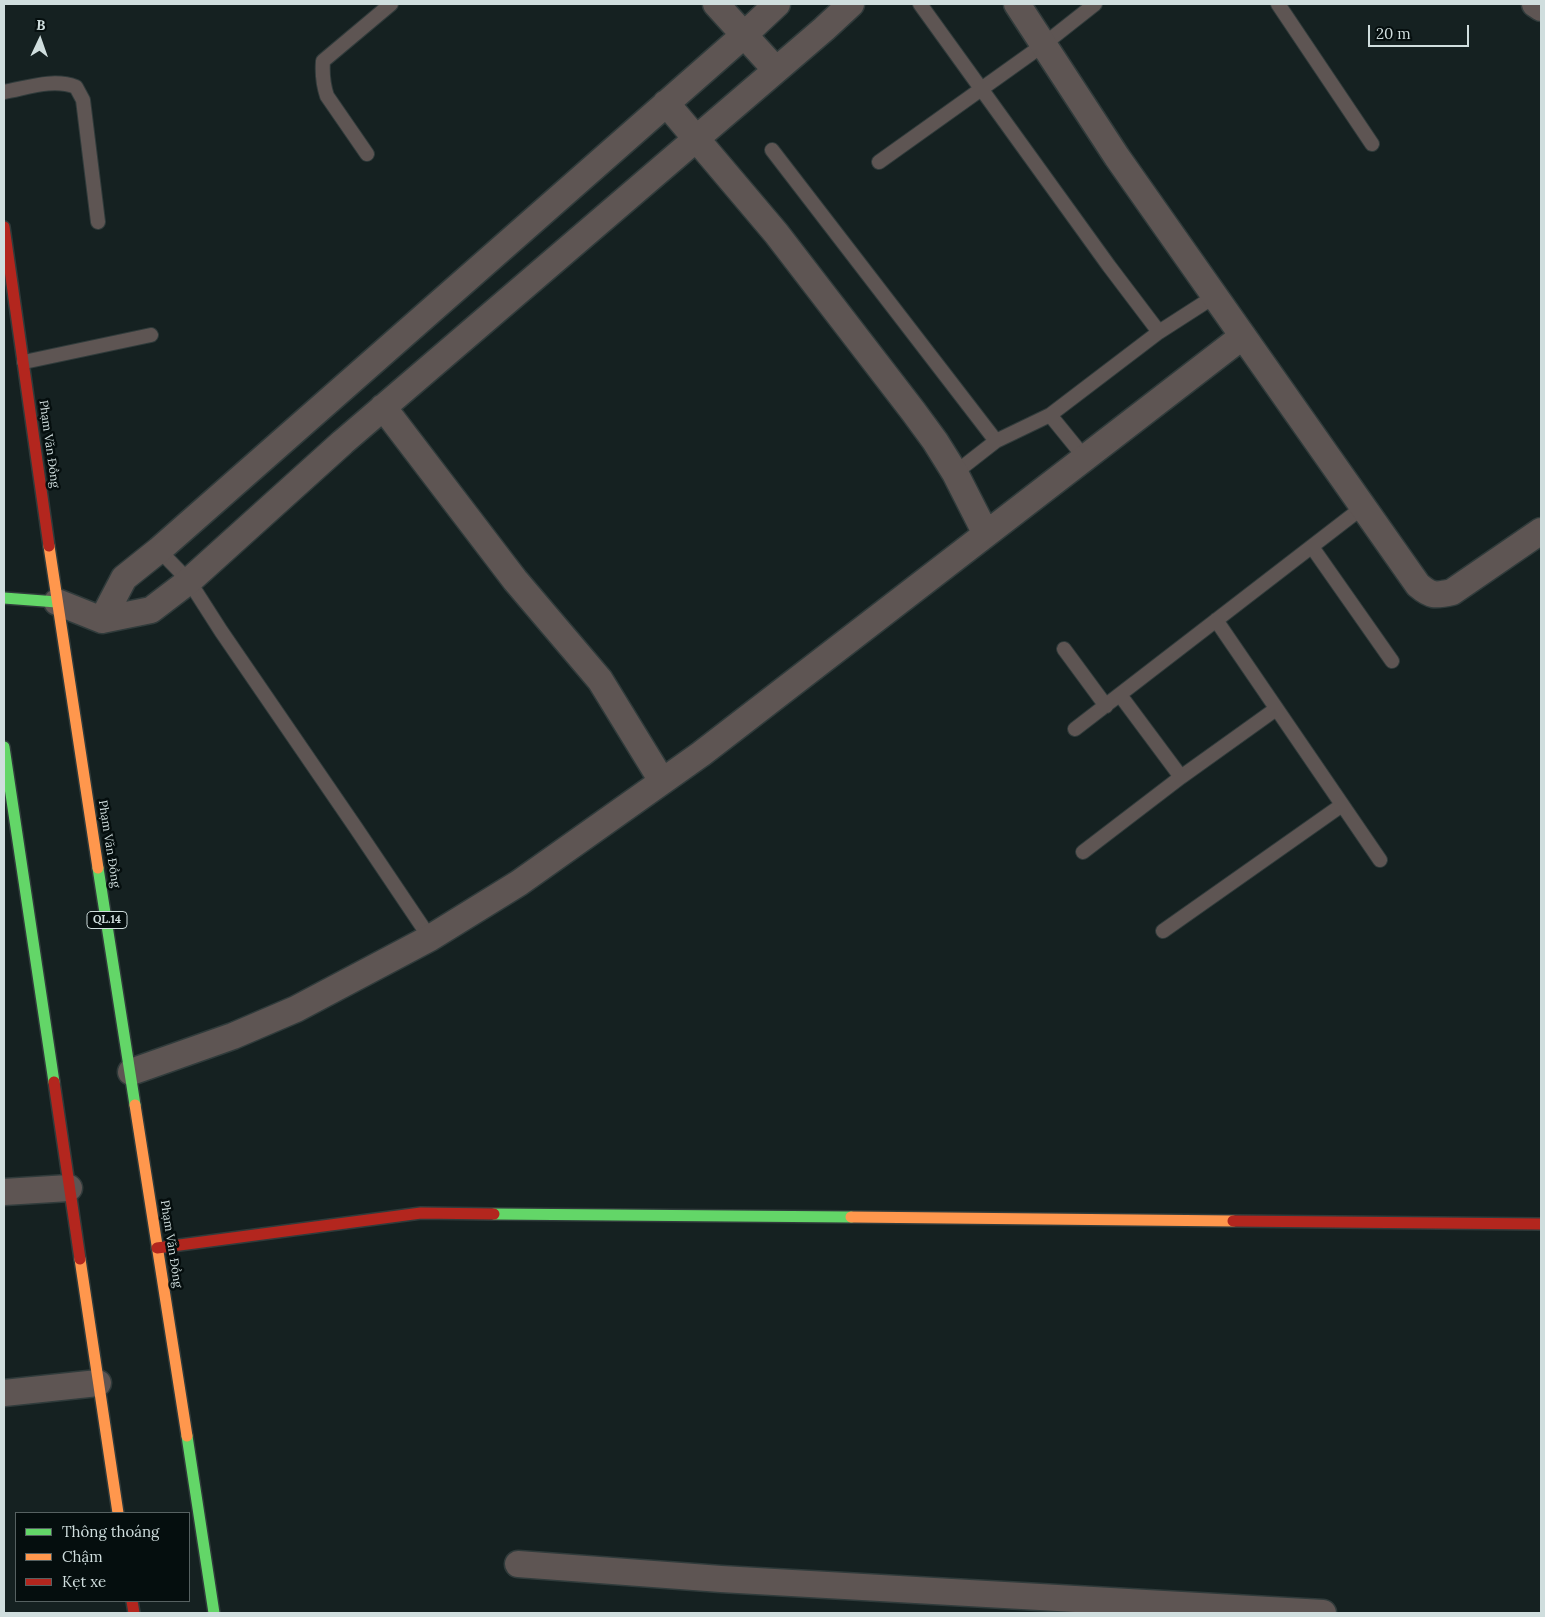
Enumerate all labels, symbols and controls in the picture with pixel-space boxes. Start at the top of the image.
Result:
north arrow [15,15,65,65]
scale bar [1370,15,1471,47]
text: B [36,16,46,34]
text: 20 m [1376,24,1411,43]
street label: Phạm Văn Đồng [36,399,62,489]
street label: Phạm Văn Đồng [95,799,123,889]
road number: QL.14 [87,912,127,928]
street label: Phạm Văn Đồng [157,1199,185,1289]
legend [15,1512,190,1602]
text: Thông thoáng [62,1522,159,1541]
text: Chậm [62,1547,103,1566]
text: Kẹt xe [62,1572,106,1591]

